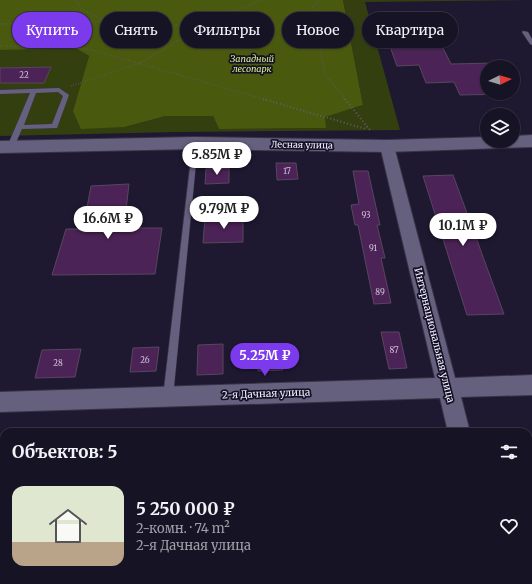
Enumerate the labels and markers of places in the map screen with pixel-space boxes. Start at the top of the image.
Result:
pin: 5.85M ₽ [180,142,254,176]
pin: 9.79M ₽ [187,196,261,230]
pin: 16.6M ₽ [71,206,145,240]
pin: 10.1M ₽ [426,213,500,247]
pin: 5.25M ₽ [228,343,302,377]

